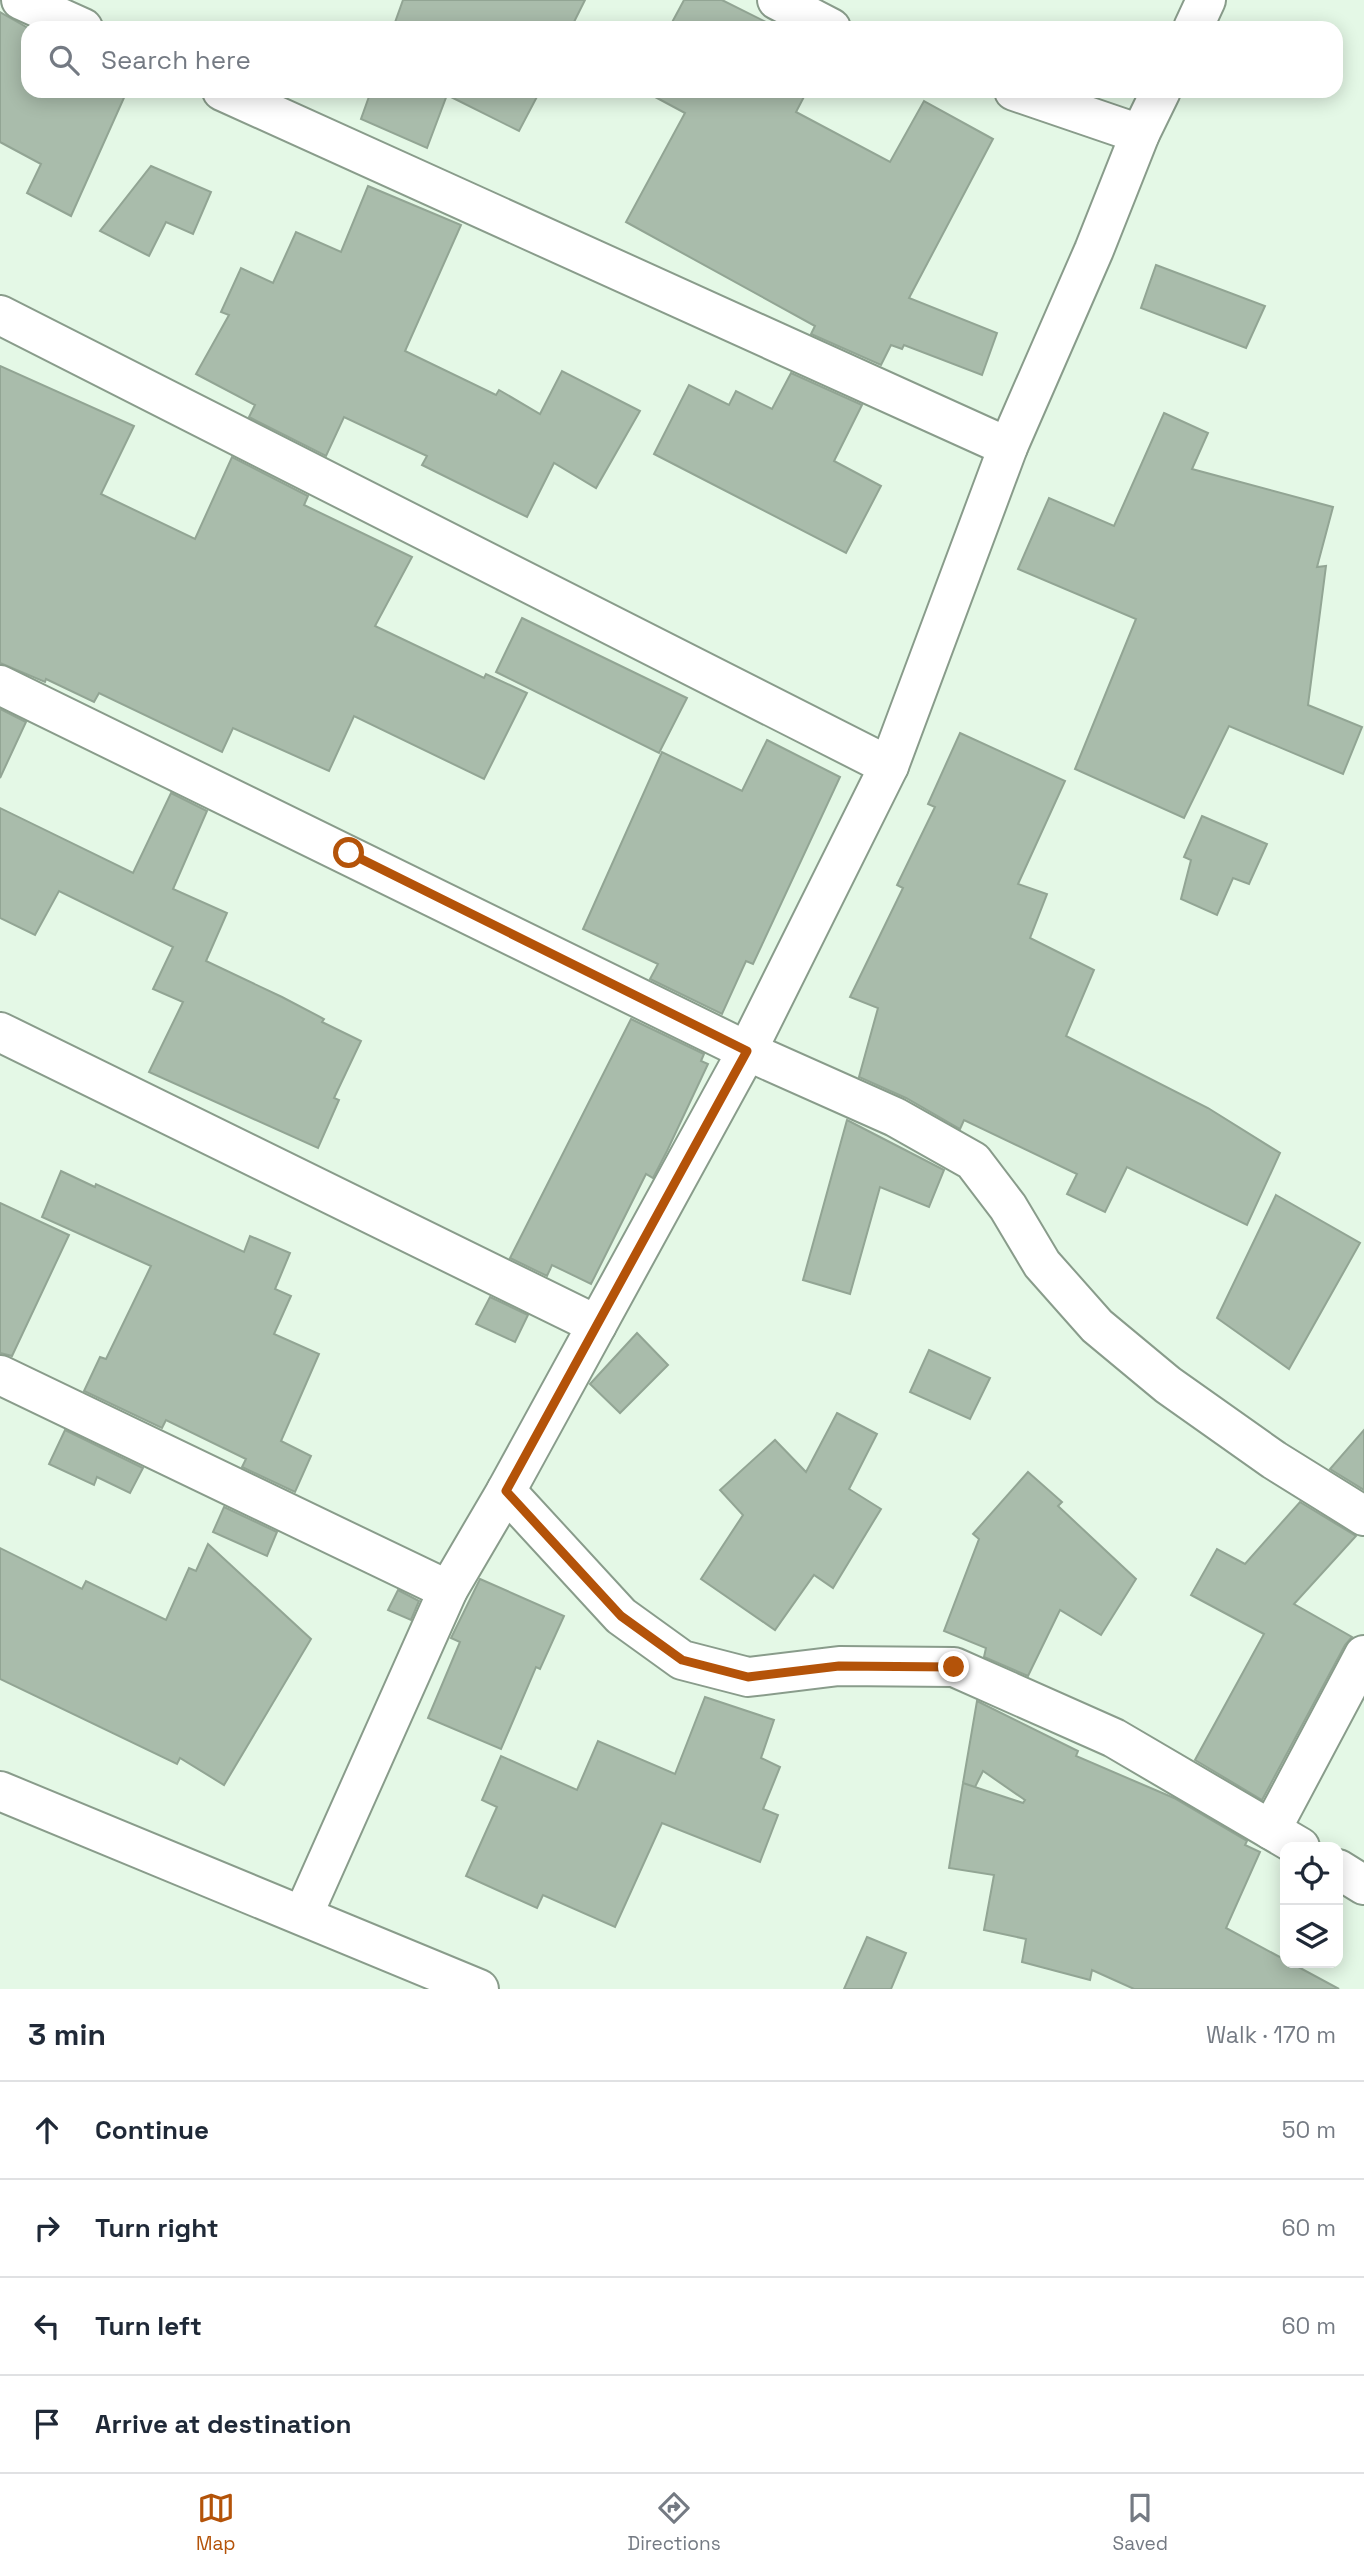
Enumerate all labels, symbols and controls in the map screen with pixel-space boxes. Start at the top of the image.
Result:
search box [21,21,1343,98]
icon: search [45,41,83,79]
text: Search here [101,43,251,77]
route start [333,837,364,868]
route end [938,1651,969,1682]
map controls [1280,1842,1343,1968]
button: locate [1280,1842,1343,1905]
button: layers [1280,1905,1343,1968]
text: 3 min [28,2015,106,2054]
text: Walk · 170 m [1206,2020,1336,2050]
icon: ahead [28,2111,66,2149]
text: Continue [95,2113,209,2147]
text: 50 m [1282,2115,1336,2145]
icon: right [28,2209,66,2247]
text: Turn right [95,2211,219,2245]
text: 60 m [1281,2213,1336,2243]
icon: left [28,2307,66,2345]
text: Turn left [95,2309,202,2343]
text: 60 m [1281,2311,1336,2341]
icon: arrive [28,2405,66,2443]
text: Arrive at destination [95,2407,352,2441]
tab: Map [196,2489,236,2556]
tab: Directions [628,2489,721,2556]
tab: Saved [1113,2489,1168,2556]

